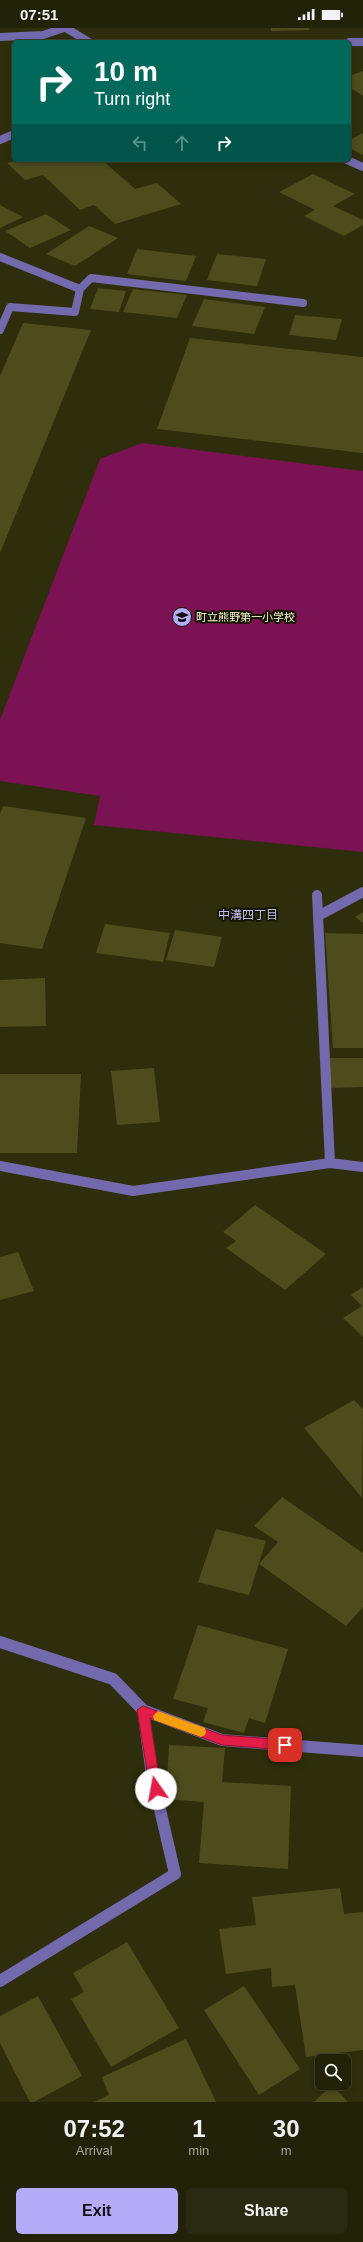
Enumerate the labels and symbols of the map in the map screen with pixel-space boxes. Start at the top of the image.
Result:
school or university icon: 町立熊野第一小学校 [171,606,193,628]
place label: 町立熊野第一小学校 [196,611,295,623]
district label: 中溝四丁目 [218,908,278,922]
pin [268,1728,302,1762]
position arrow [135,1768,177,1810]

